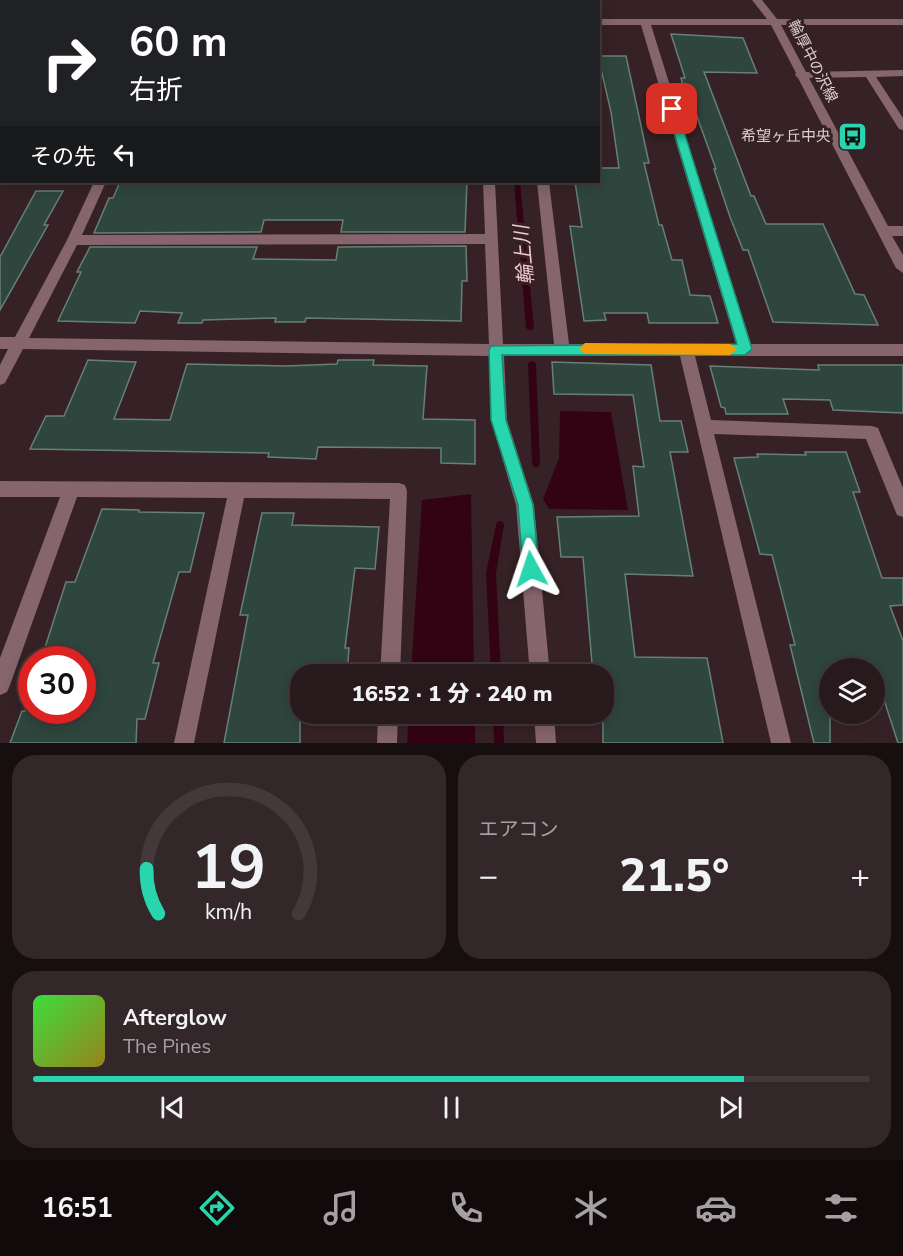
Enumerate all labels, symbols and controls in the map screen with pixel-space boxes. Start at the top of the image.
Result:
text: 60 m [129,14,228,71]
street label: 輪厚中の沢線 [784,16,842,106]
icon: right [30,24,108,102]
text: 右折 [129,72,183,109]
pin [646,83,697,134]
icon: arrive [655,92,688,125]
bus stop icon: 希望ヶ丘中央 [836,120,868,152]
place label: 希望ヶ丘中央 [741,126,831,146]
icon: left [108,138,141,171]
text: その先 [30,142,96,172]
water label: 輪上川 [508,222,540,286]
position arrow [499,537,563,601]
speed limit sign: 30 [18,646,96,724]
map controls [819,658,885,724]
button: layers [819,658,885,724]
text: 16:52 · 1 分 · 240 m [351,679,553,709]
text: エアコン [479,816,559,843]
text: 19 [191,825,266,910]
text: 21.5° [619,846,729,907]
text: − [479,854,498,899]
text: + [850,854,870,899]
text: km/h [205,897,252,927]
text: Afterglow [123,1003,227,1033]
text: The Pines [123,1033,211,1060]
icon: previous [156,1091,189,1124]
icon: pause [435,1091,468,1124]
icon: next [714,1091,747,1124]
icon: directions [196,1187,238,1229]
icon: music [320,1187,362,1229]
icon: phone [445,1187,487,1229]
icon: climate [570,1187,612,1229]
icon: car [695,1187,737,1229]
icon: filters [820,1187,862,1229]
text: 16:51 [41,1190,113,1227]

